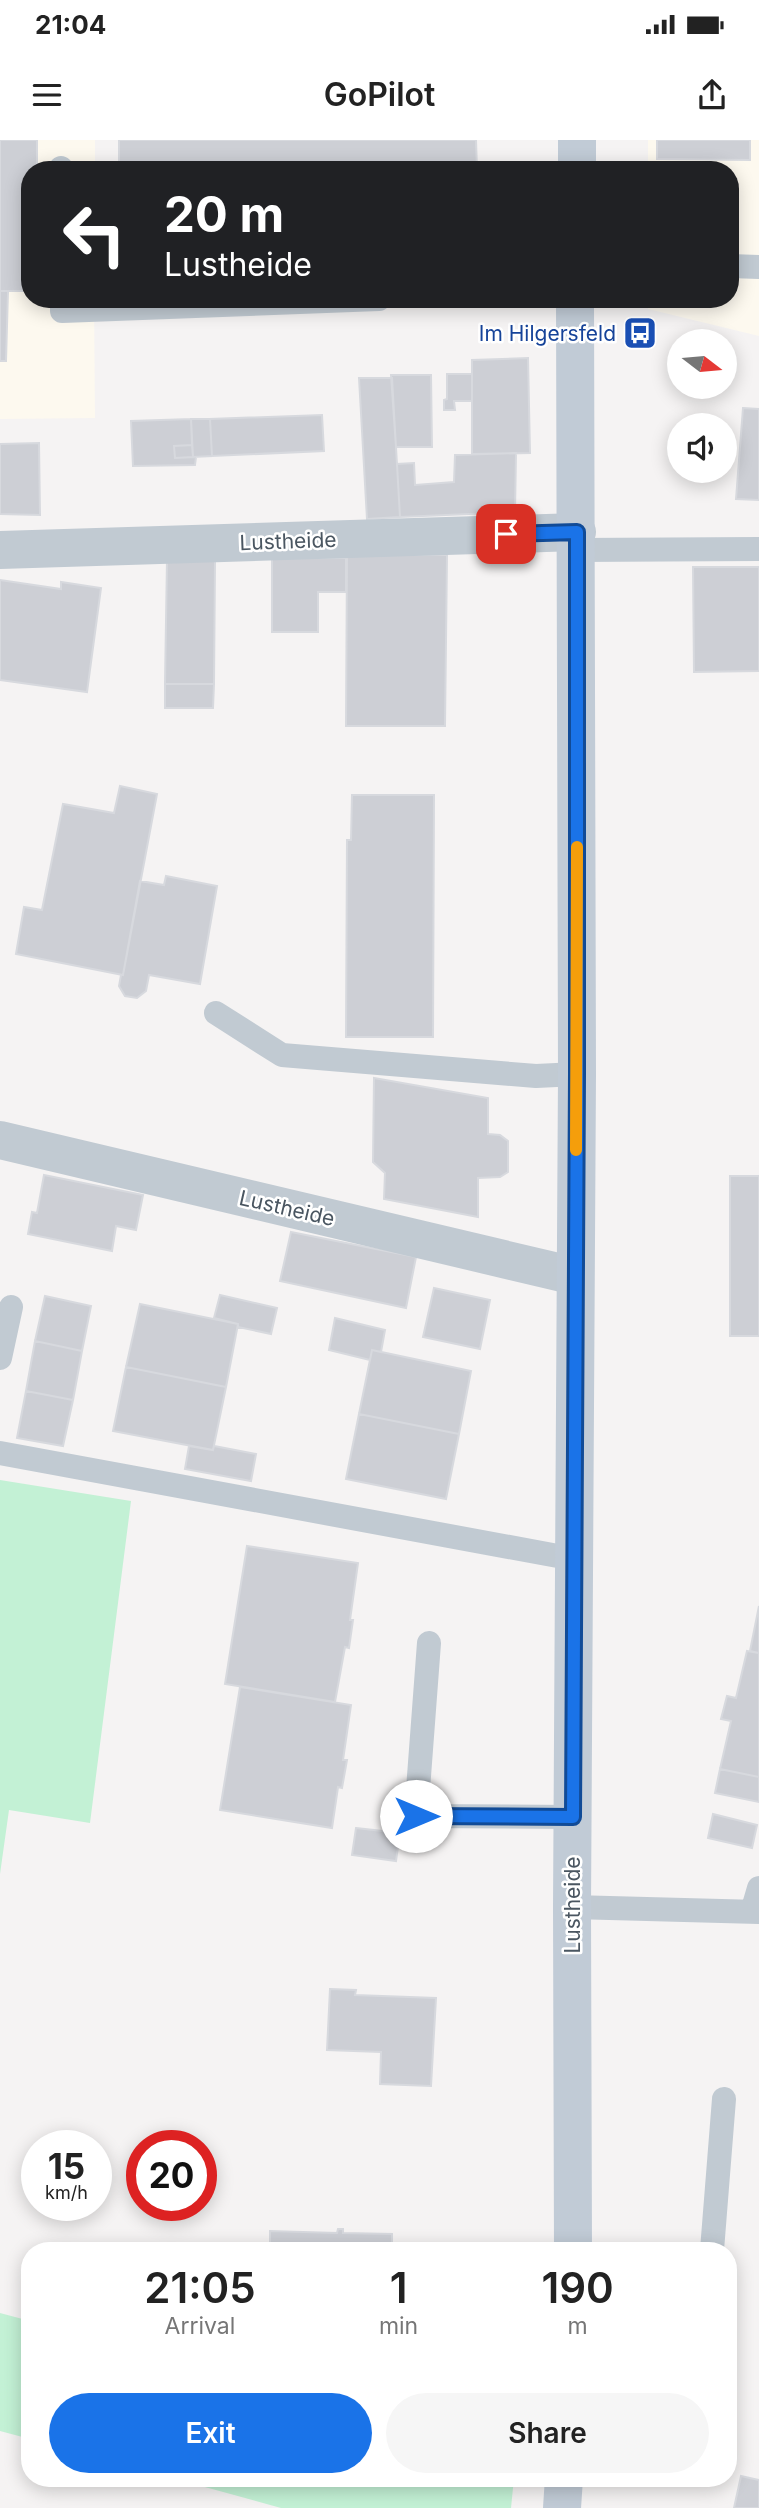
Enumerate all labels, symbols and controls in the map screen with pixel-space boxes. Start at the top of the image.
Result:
text: 21:04 [35,9,106,40]
text: GoPilot [324,75,435,114]
icon: menu [28,76,66,114]
icon: share [693,76,731,114]
text: 20 m [164,185,284,244]
icon: left [49,189,140,280]
text: Lustheide [164,245,312,284]
bus stop icon: Im Hilgersfeld [621,314,659,352]
place label: Im Hilgersfeld [479,321,616,346]
north arrow [667,329,737,399]
map controls [667,329,737,483]
button: sound [667,413,737,483]
pin [476,504,536,564]
icon: arrive [487,515,525,553]
street label: Lustheide [239,527,337,555]
street label: Lustheide [237,1185,337,1231]
position arrow [379,1779,453,1853]
street label: Lustheide [560,1856,585,1954]
speed limit sign: 20 [126,2130,217,2221]
text: 15 [48,2145,85,2187]
text: km/h [45,2182,88,2203]
text: 21:05 [144,2262,256,2313]
text: 1 [390,2262,407,2313]
text: 190 [541,2262,614,2313]
text: Arrival [165,2312,235,2340]
text: min [379,2312,418,2340]
text: m [568,2312,588,2340]
button: Exit [49,2393,372,2473]
button: Share [386,2393,709,2473]

